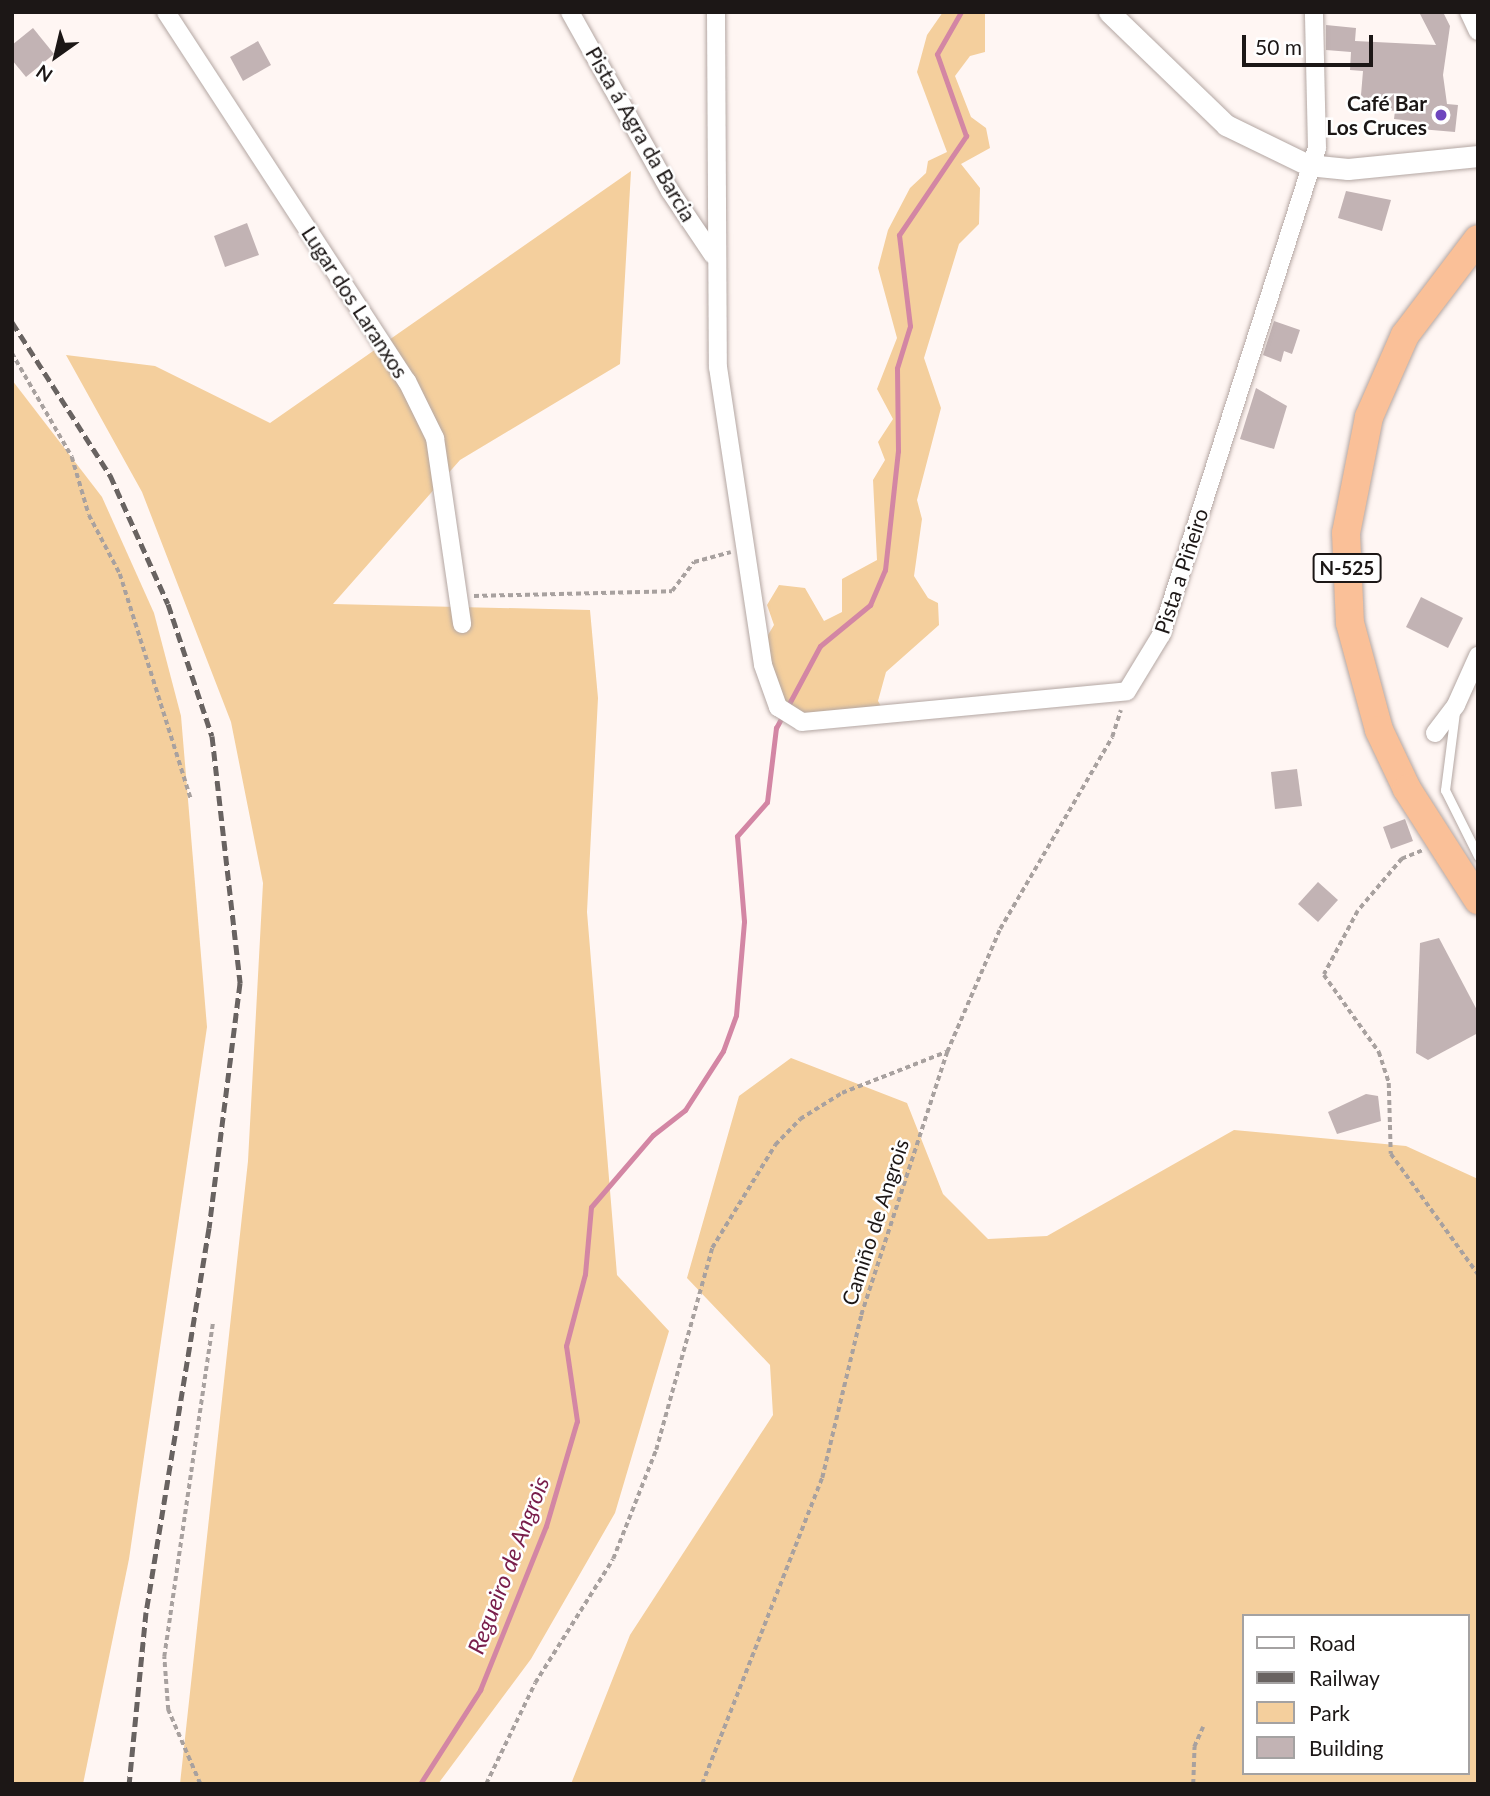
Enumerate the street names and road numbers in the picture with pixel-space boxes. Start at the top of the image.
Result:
street label: Pista á Agra da Barcia [580,42,702,226]
street label: Lugar dos Laranxos [296,221,414,383]
street label: Pista a Piñeiro [1149,505,1213,637]
road number: N-525 [1312,552,1382,583]
street label: Camiño de Angrois [836,1135,914,1309]

